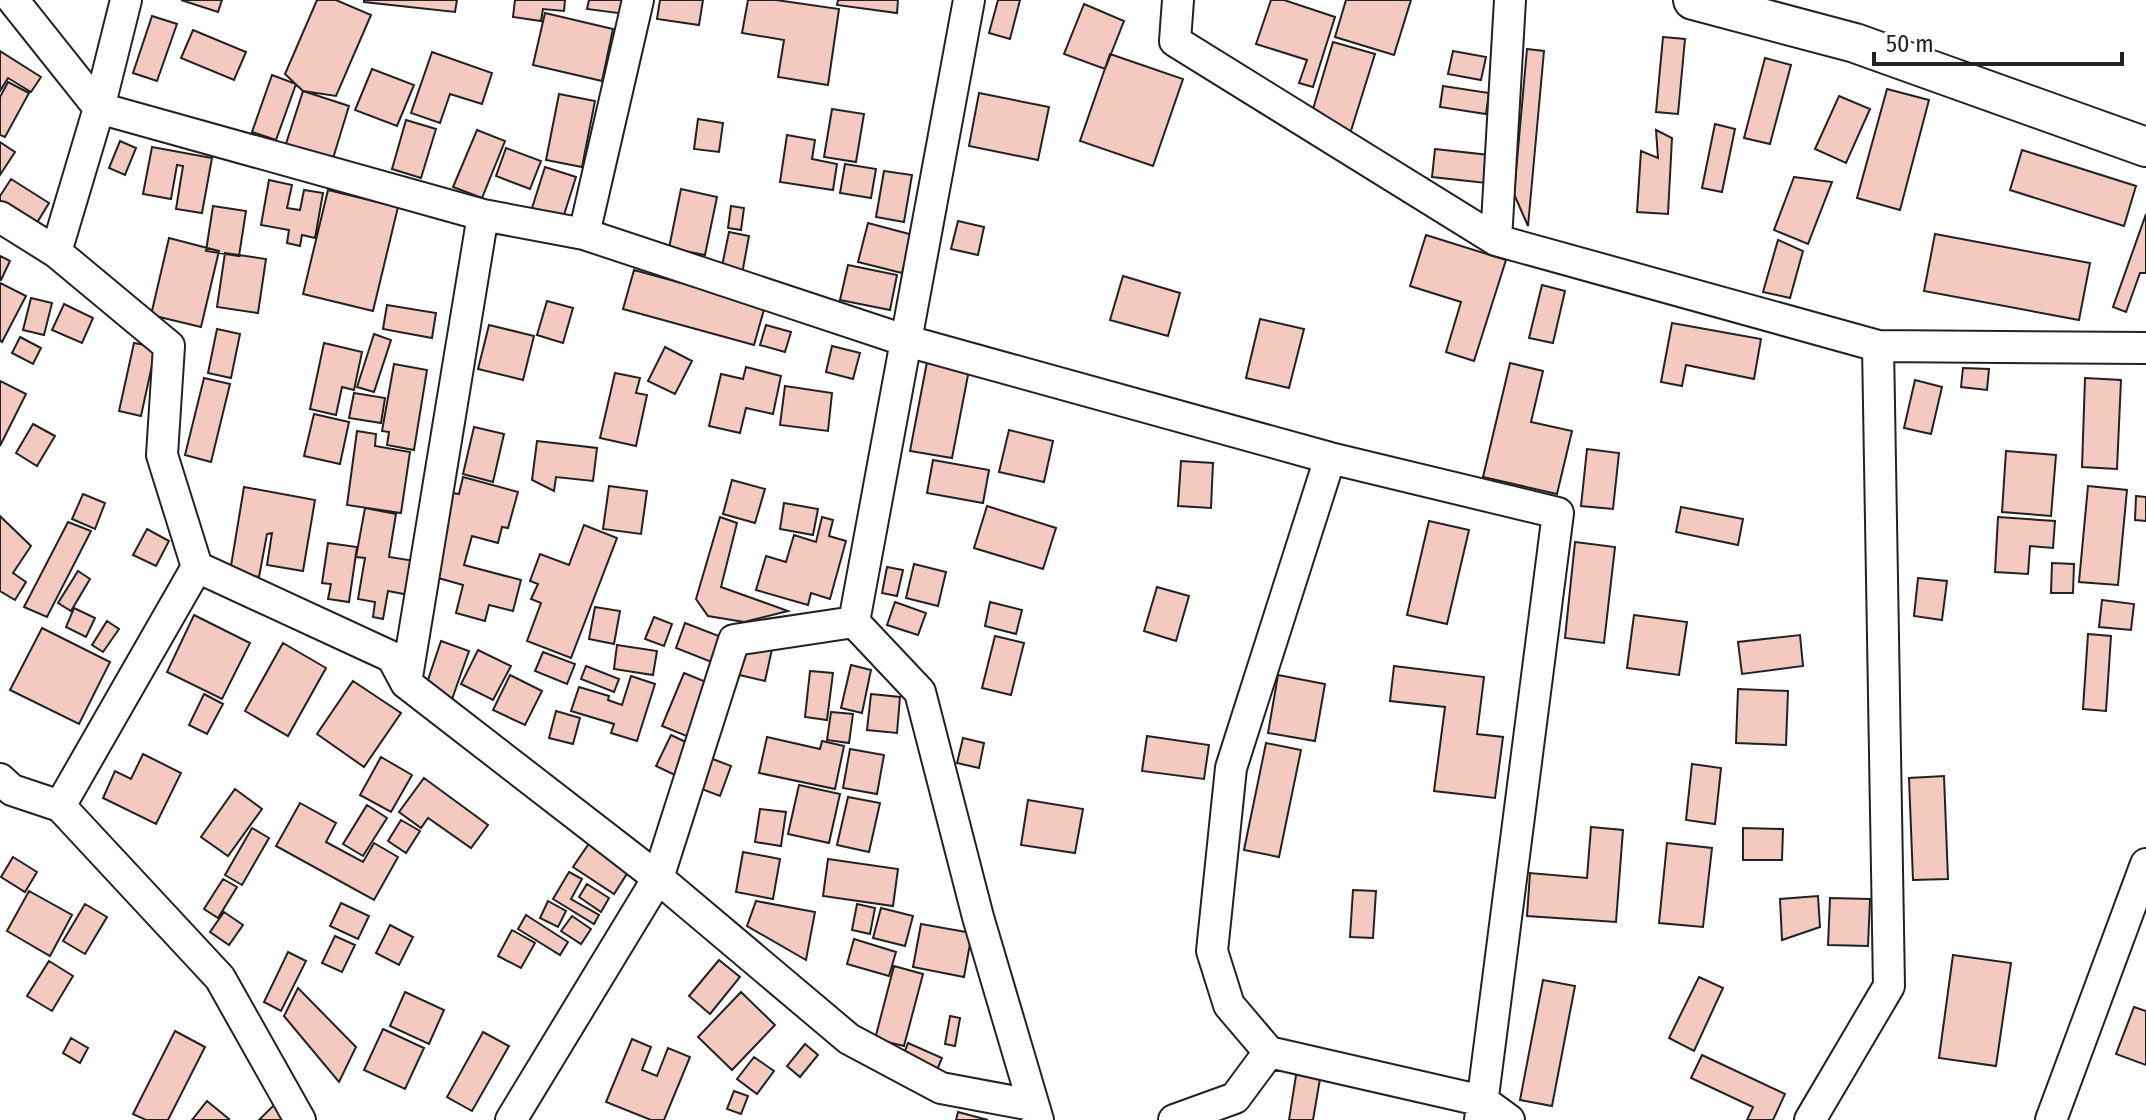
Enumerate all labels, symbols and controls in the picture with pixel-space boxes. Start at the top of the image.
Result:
scale bar [1874,16,2122,66]
text: 50 m [1886,30,1934,58]

